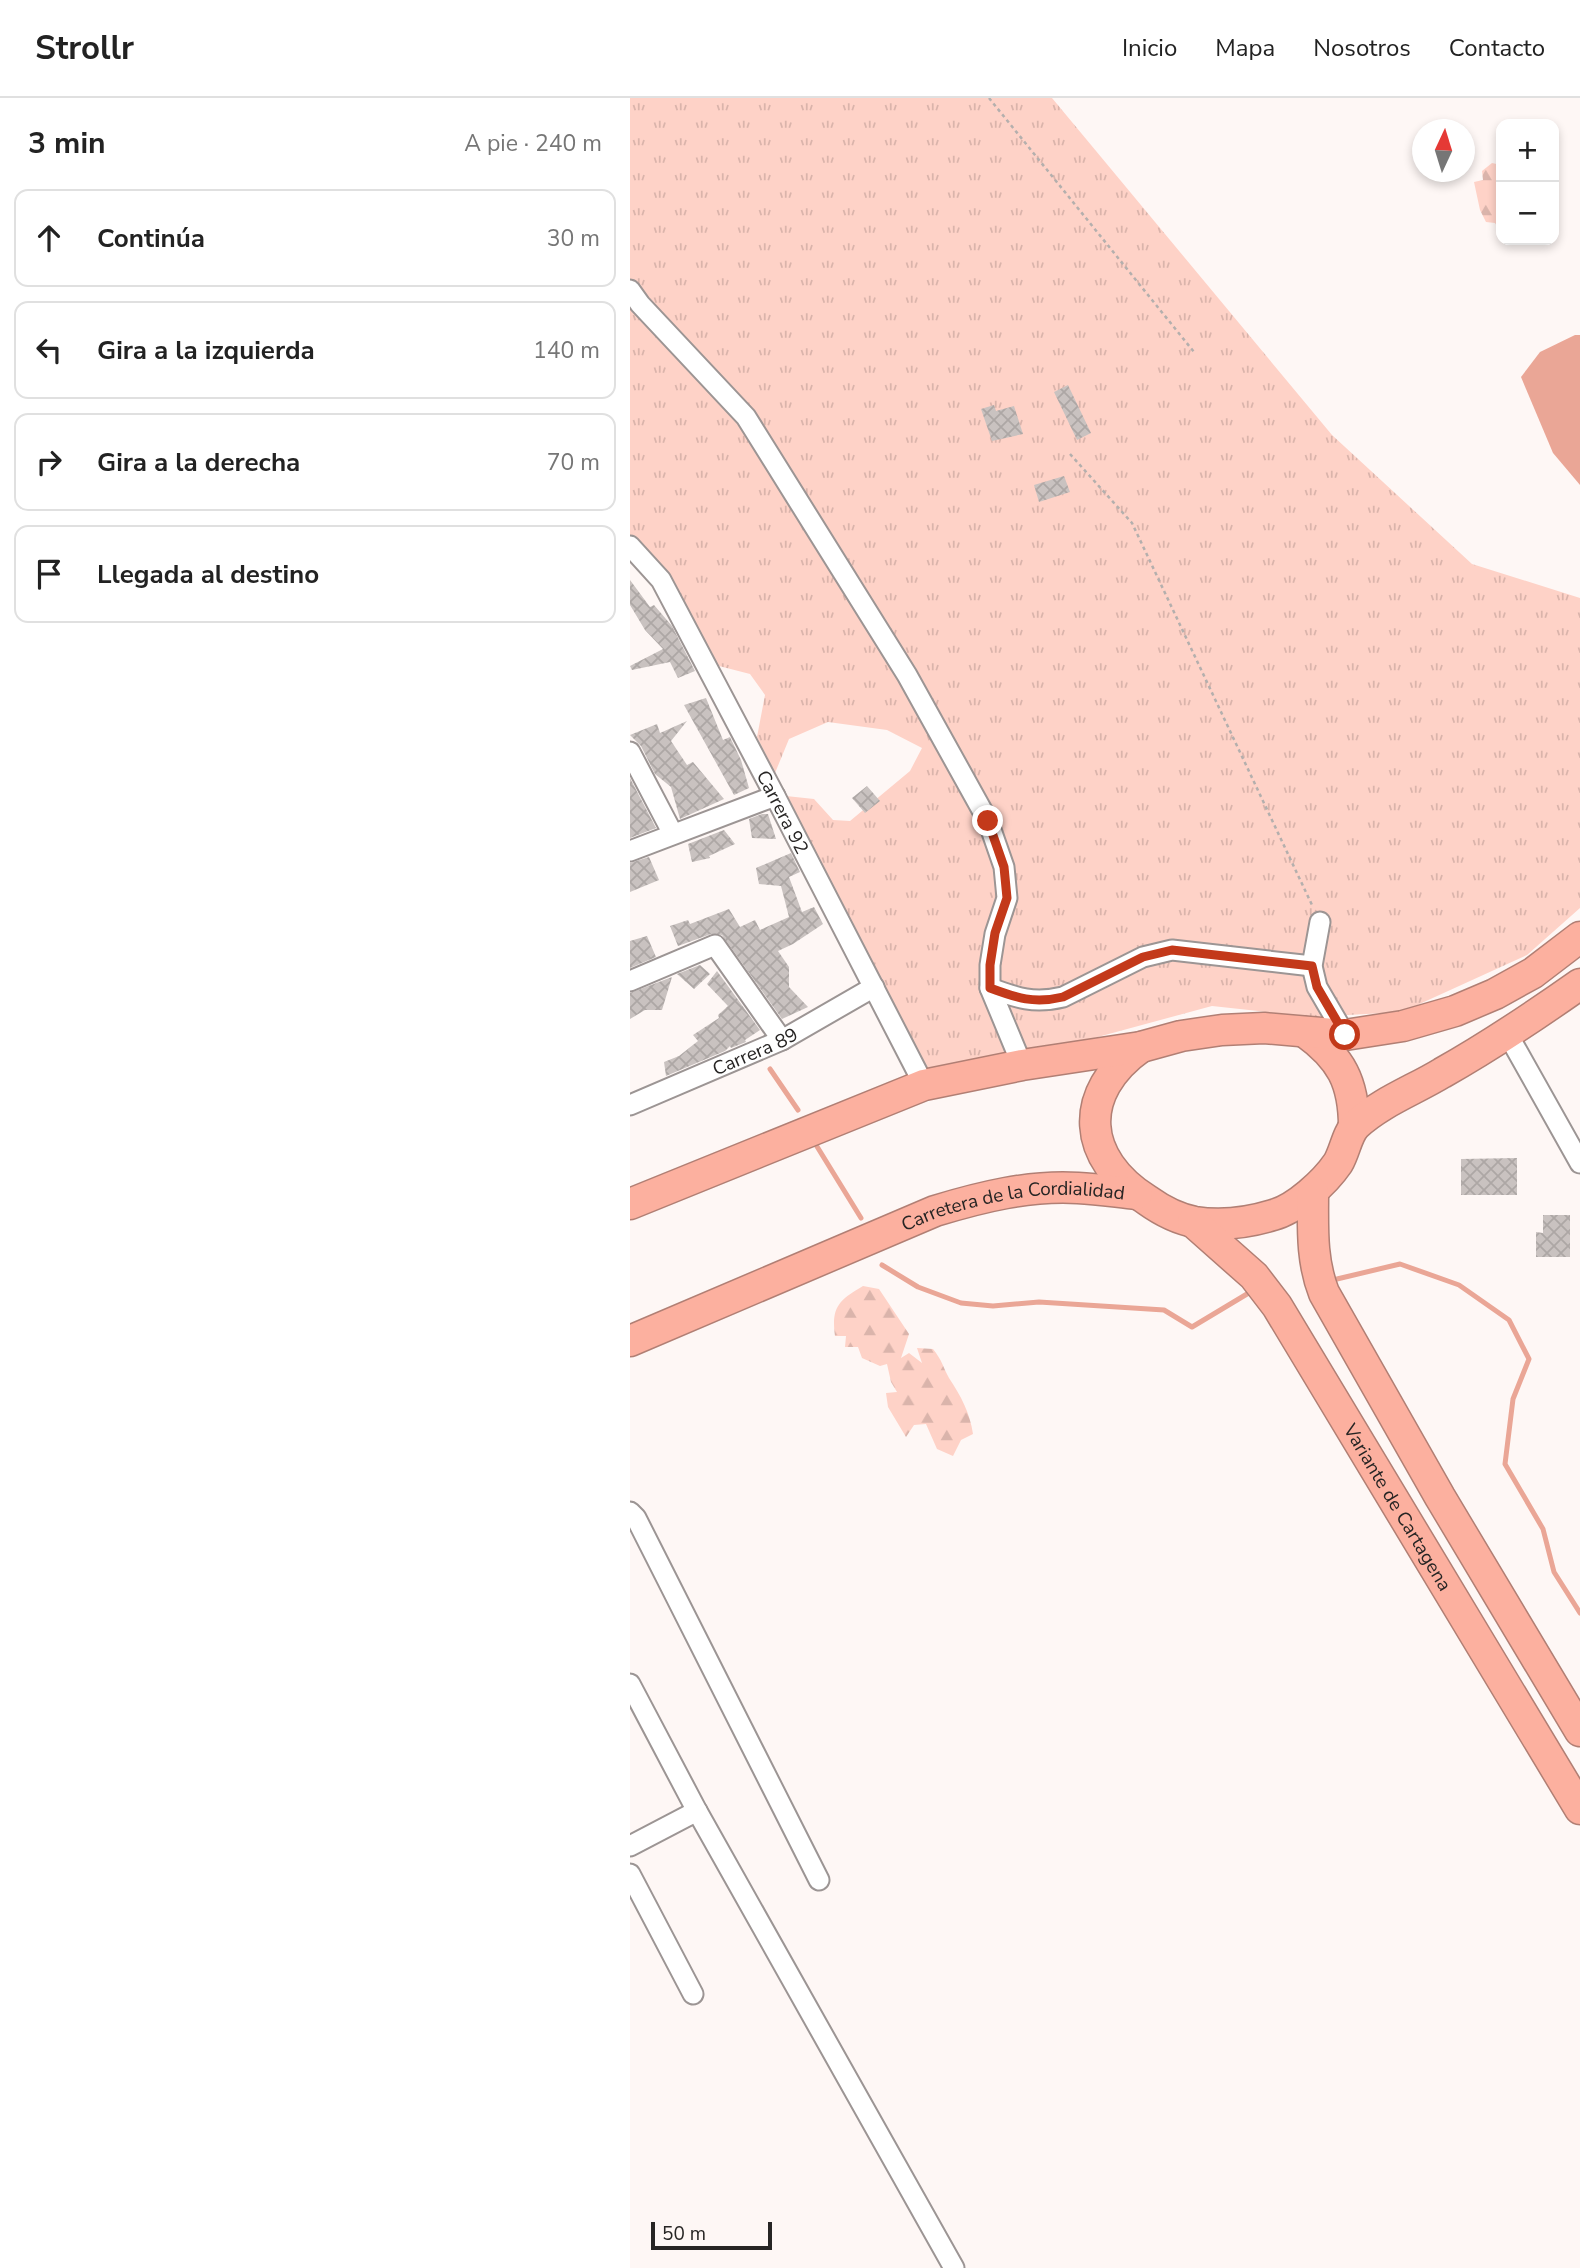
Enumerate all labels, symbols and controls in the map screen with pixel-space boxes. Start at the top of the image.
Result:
text: Strollr [35,26,134,71]
text: Inicio [1122,32,1177,64]
text: Mapa [1215,32,1275,64]
text: Nosotros [1313,32,1411,64]
text: Contacto [1449,32,1545,64]
north arrow [1412,119,1475,182]
map controls [1496,119,1559,245]
button: + [1496,119,1559,182]
text: 3 min [28,123,106,164]
text: A pie · 240 m [464,128,602,159]
button: − [1496,182,1559,245]
icon: ahead [30,219,68,257]
text: Continúa [97,221,205,256]
text: 30 m [547,223,600,254]
icon: left [30,331,68,369]
text: Gira a la izquierda [97,333,315,368]
text: 140 m [533,335,600,366]
icon: right [30,443,68,481]
text: Gira a la derecha [97,445,300,480]
text: 70 m [547,447,600,478]
icon: arrive [30,555,68,593]
text: Llegada al destino [97,557,319,592]
street label: Carrera 92 [750,766,815,858]
route end [972,805,1003,836]
route start [1329,1019,1360,1050]
street label: Carrera 89 [709,1022,803,1082]
street label: Carretera de la Cordialidad [897,1176,1126,1238]
street label: Variante de Cartagena [1336,1418,1458,1596]
scale bar [651,2219,772,2251]
text: 50 m [662,2221,706,2247]

